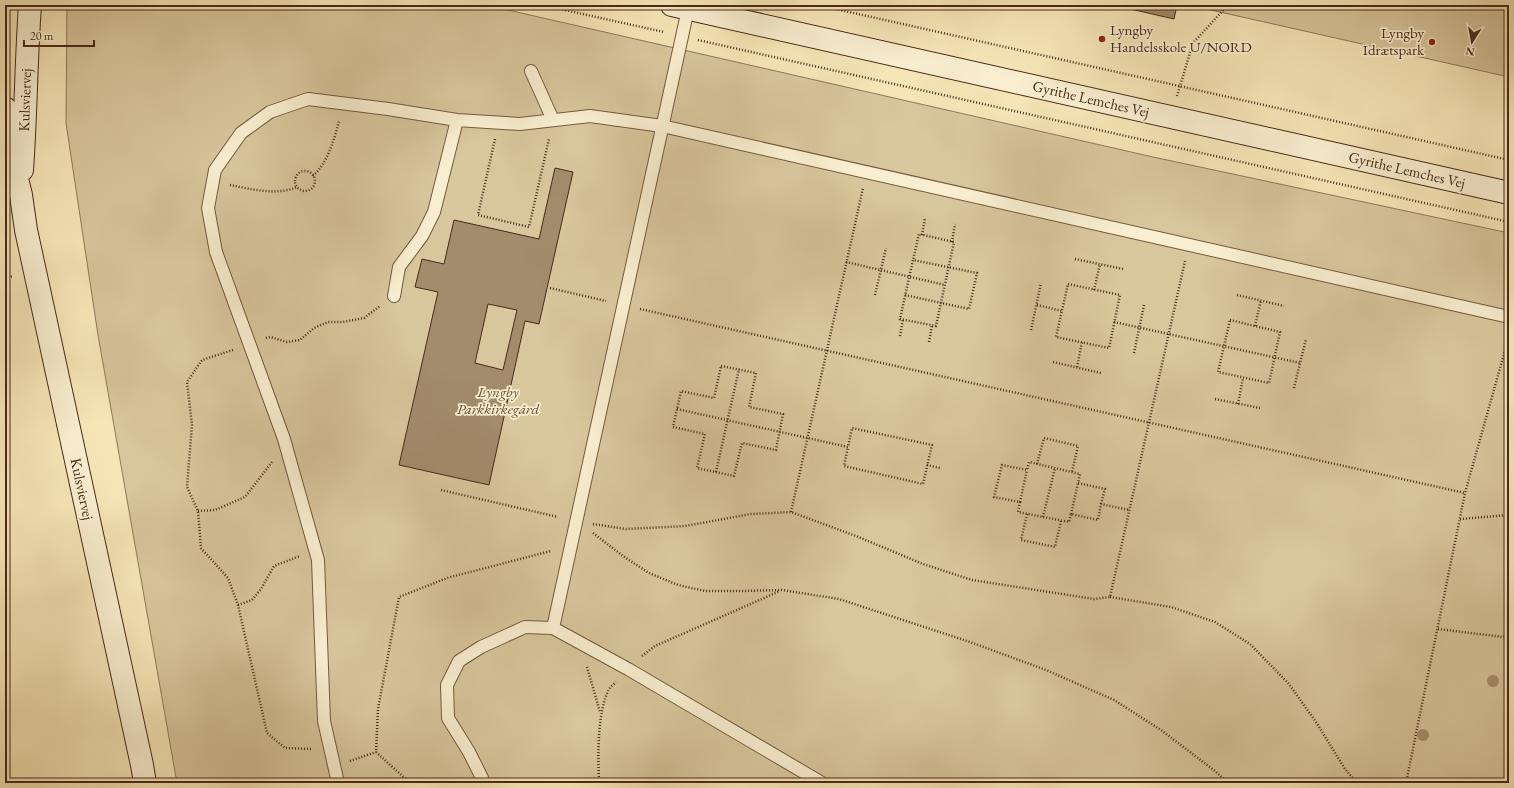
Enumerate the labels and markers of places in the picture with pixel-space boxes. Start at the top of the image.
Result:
place label: Lyngby Handelsskole U/NORD [1110,20,1252,56]
place label: Lyngby Idrætspark [1363,23,1425,59]
marker: Lyngby Handelsskole U/NORD [1097,34,1107,44]
marker: Lyngby Idrætspark [1427,37,1437,47]

